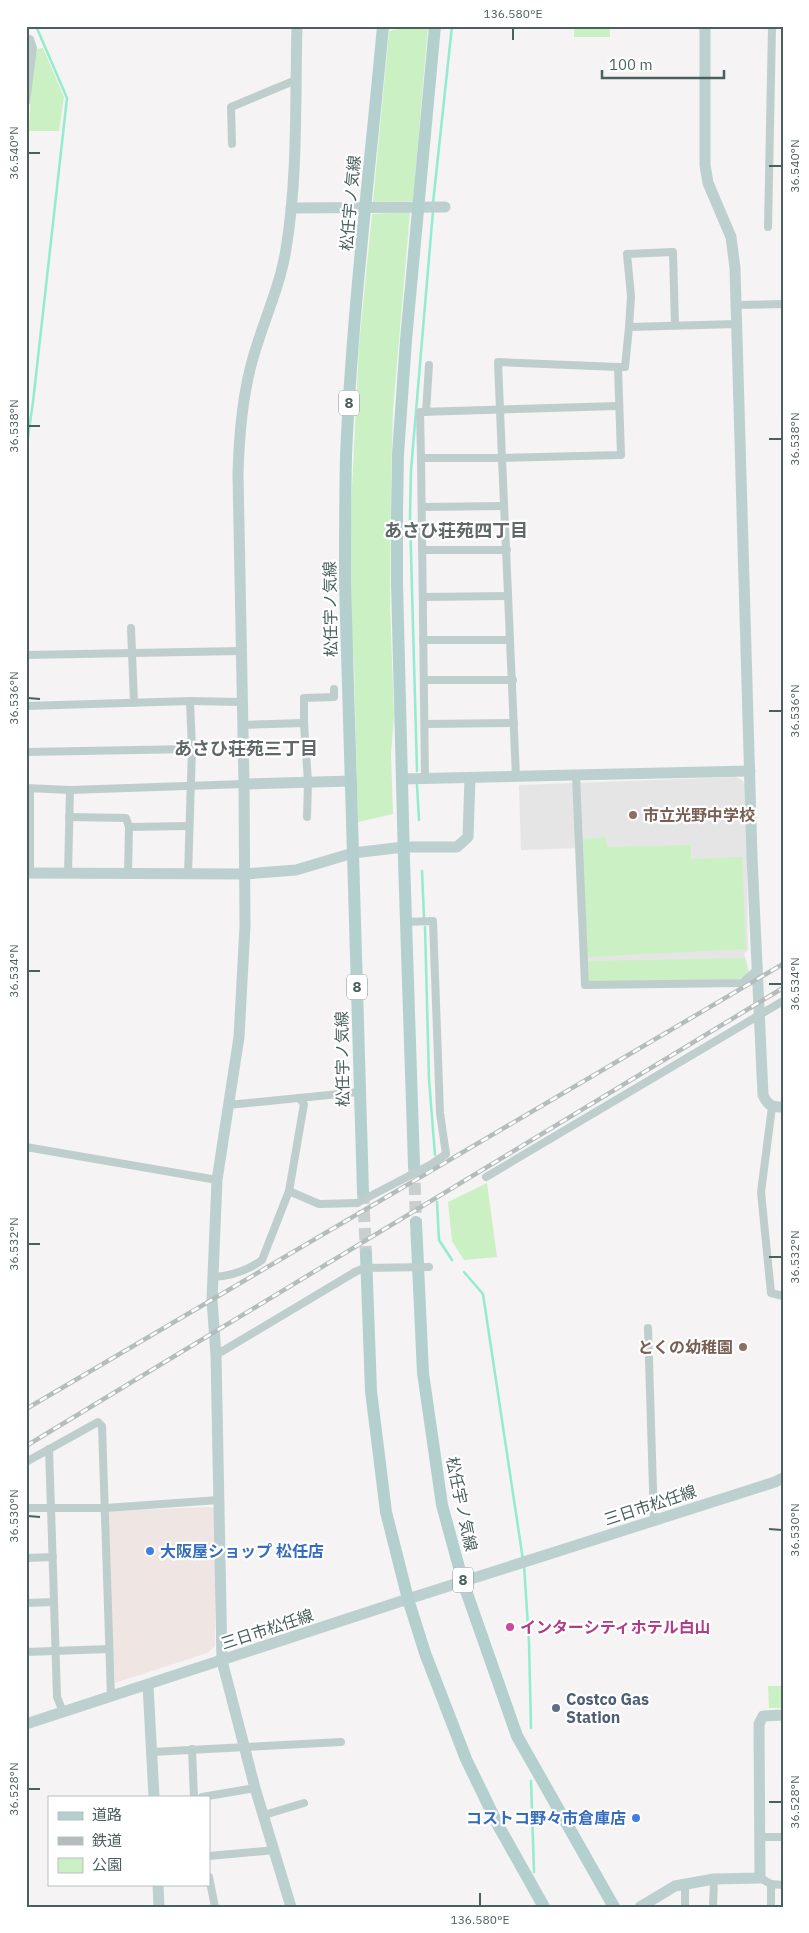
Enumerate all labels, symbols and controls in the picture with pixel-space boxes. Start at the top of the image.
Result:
text: 136.580°E [483,6,543,21]
scale bar [602,48,724,80]
text: 100 m [609,55,653,74]
text: 36.540°N [6,126,21,180]
text: 36.540°N [787,139,802,193]
street label: 松任宇ノ気線 [336,154,364,252]
road number: 8 [339,390,359,416]
text: 36.538°N [6,399,21,453]
text: 36.538°N [787,412,802,466]
district label: あさひ荘苑四丁目 [384,519,528,542]
street label: 松任宇ノ気線 [319,561,341,657]
text: 36.536°N [6,671,21,725]
text: 36.536°N [787,684,802,738]
district label: あさひ荘苑三丁目 [174,737,318,760]
place label: 市立光野中学校 [643,805,755,825]
marker: 市立光野中学校 [627,809,639,821]
text: 36.534°N [6,944,21,998]
text: 36.534°N [787,957,802,1011]
road number: 8 [347,974,367,1000]
street label: 松任宇ノ気線 [331,1011,353,1107]
text: 36.532°N [6,1217,21,1271]
text: 36.532°N [787,1230,802,1284]
place label: とくの幼稚園 [637,1337,733,1357]
marker: とくの幼稚園 [737,1341,749,1353]
street label: 松任宇ノ気線 [442,1455,482,1553]
street label: 三日市松任線 [601,1481,699,1529]
text: 36.530°N [6,1489,21,1543]
text: 36.530°N [787,1503,802,1557]
place label: 大阪屋ショップ 松任店 [160,1541,324,1561]
marker: 大阪屋ショップ 松任店 [144,1545,156,1557]
road number: 8 [453,1568,473,1592]
street label: 三日市松任線 [218,1605,316,1653]
place label: インターシティホテル白山 [520,1617,711,1637]
marker: インターシティホテル白山 [504,1621,516,1633]
place label: Costco Gas Station [566,1689,649,1727]
marker: Costco Gas Station [550,1702,562,1714]
text: 36.528°N [6,1762,21,1816]
text: 36.528°N [787,1775,802,1829]
legend [48,1796,210,1886]
text: 道路 [92,1805,122,1824]
place label: コストコ野々市倉庫店 [466,1808,626,1828]
marker: コストコ野々市倉庫店 [630,1812,642,1824]
text: 鉄道 [92,1831,122,1850]
text: 公園 [92,1855,122,1874]
text: 136.580°E [450,1912,510,1927]

